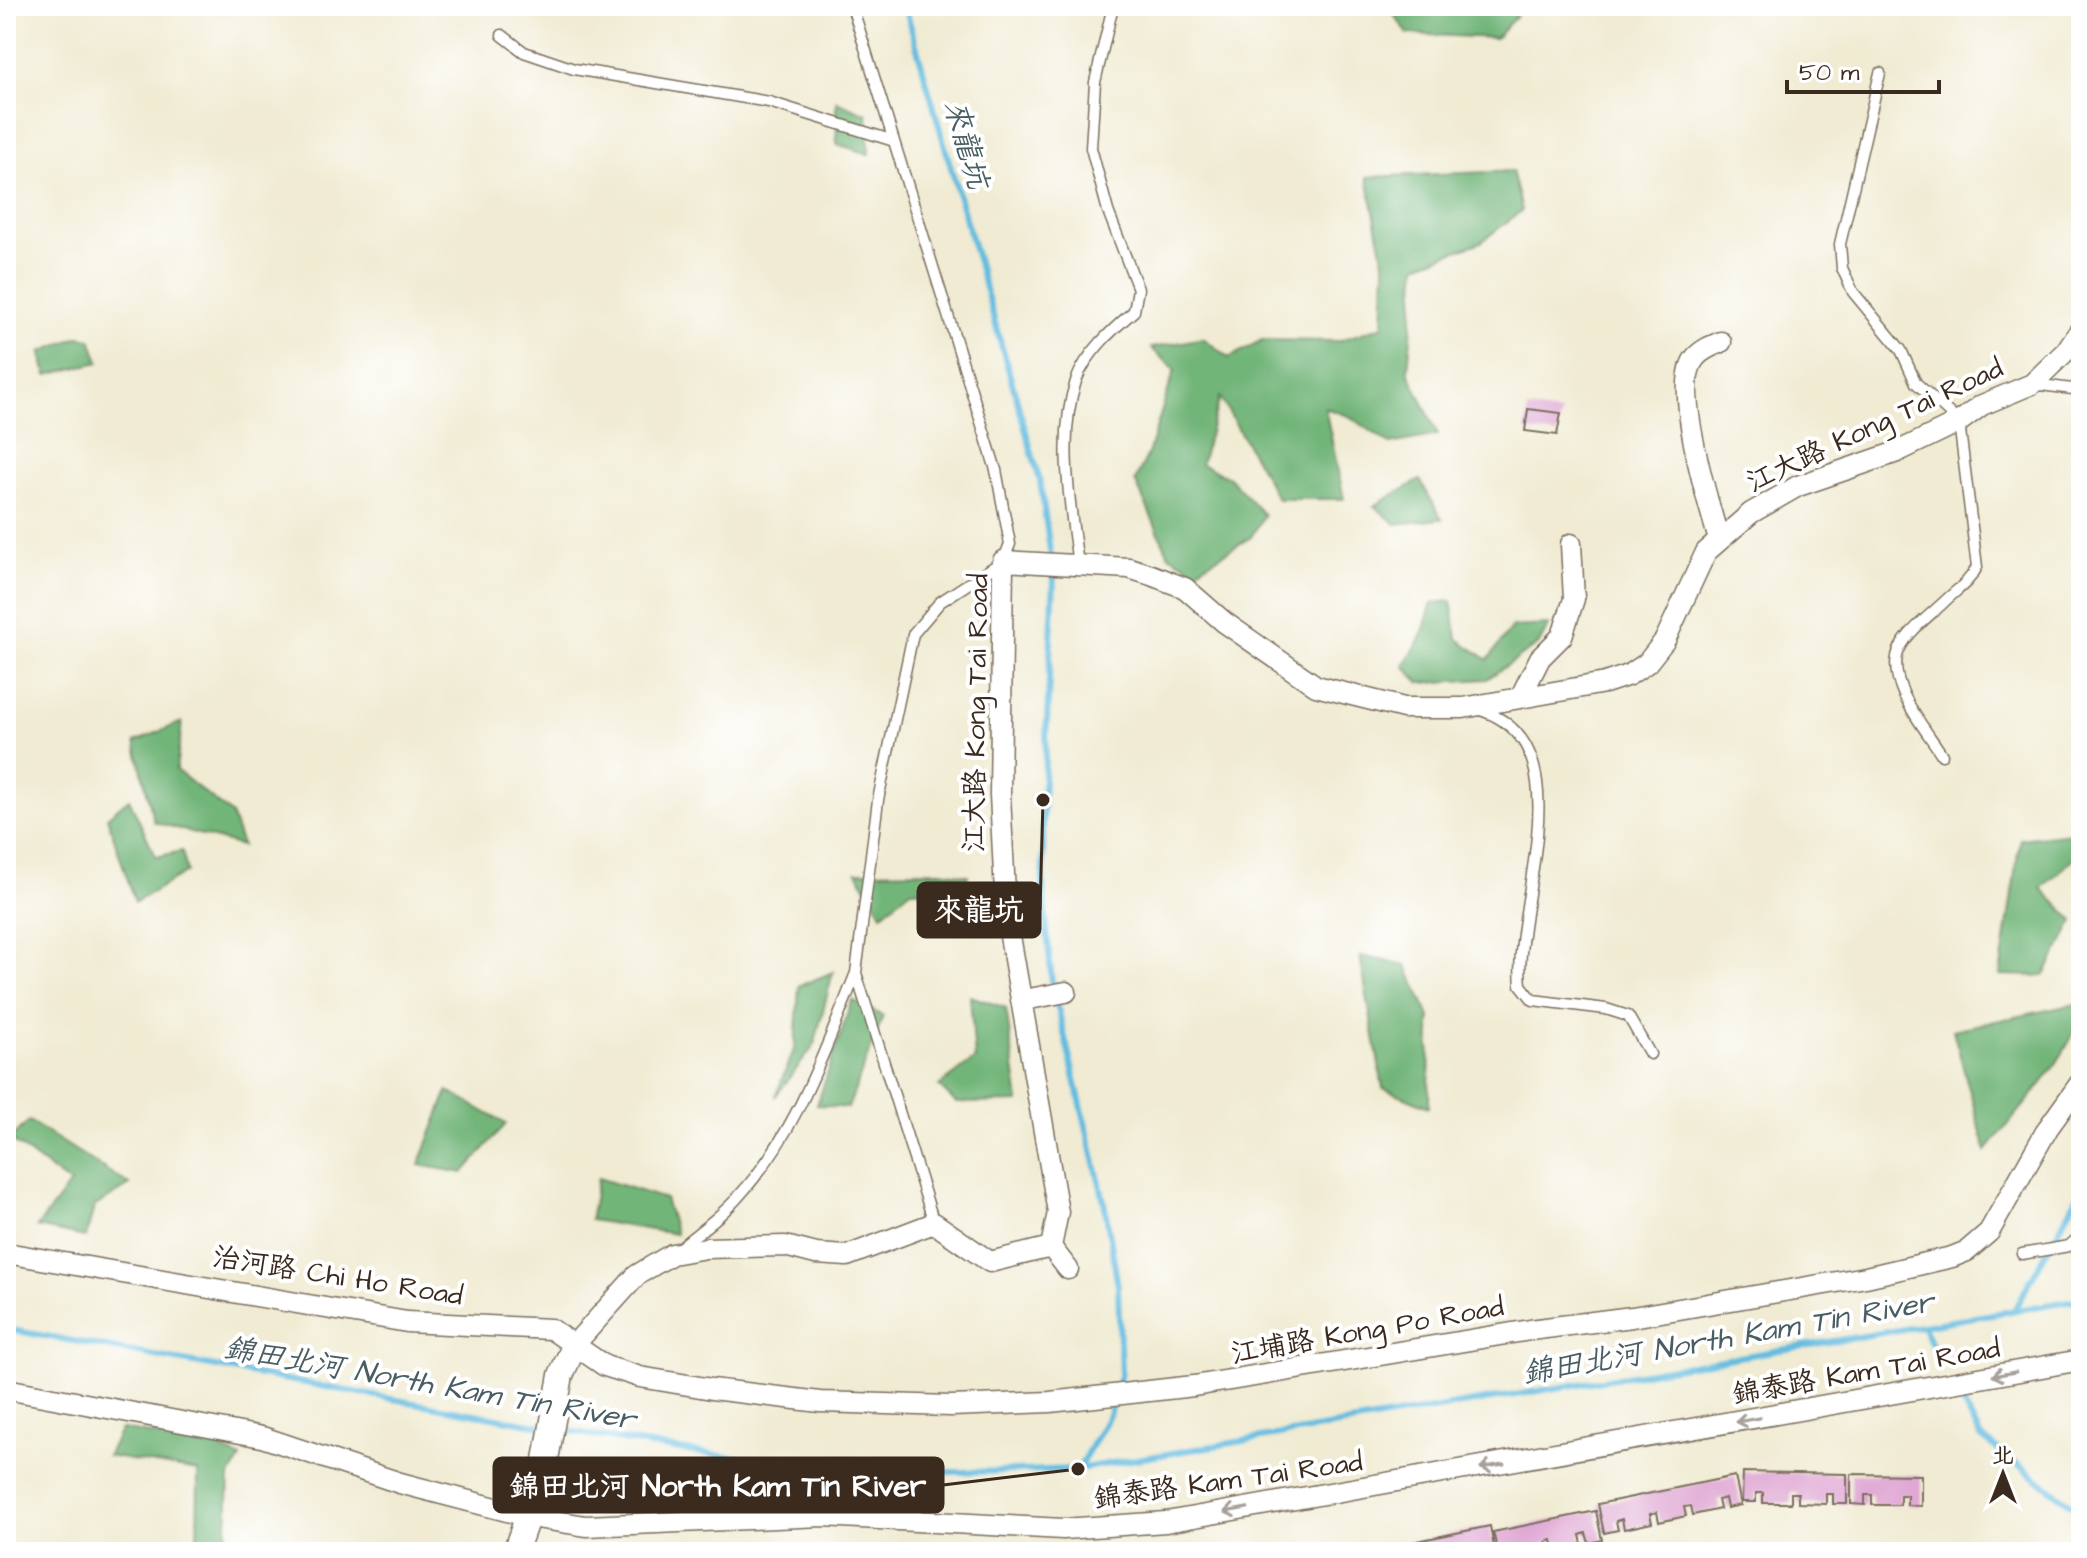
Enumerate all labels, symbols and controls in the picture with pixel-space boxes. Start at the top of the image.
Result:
scale bar [1787,44,1939,94]
text: 50 m [1799,56,1860,90]
water label: 來龍坑 [933,95,999,196]
street label: 江大路 Kong Tai Road [1740,349,2010,503]
street label: 江大路 Kong Tai Road [955,573,999,853]
callout: 來龍坑 [918,883,1040,937]
text: 來龍坑 [934,890,1024,932]
street label: 治河路 Chi Ho Road [210,1237,466,1315]
water label: 錦田北河 North Kam Tin River [1519,1281,1940,1395]
street label: 江埔路 Kong Po Road [1228,1287,1507,1375]
water label: 錦田北河 North Kam Tin River [221,1327,642,1441]
street label: 錦泰路 Kam Tai Road [1729,1329,2003,1414]
one-way arrow [1992,1367,2017,1382]
one-way arrow [1736,1414,1762,1429]
north arrow [1963,1434,2043,1514]
text: 北 [1992,1440,2014,1471]
street label: 錦泰路 Kam Tai Road [1091,1442,1365,1519]
callout: 錦田北河 North Kam Tin River [494,1458,943,1512]
one-way arrow [1480,1460,1506,1475]
text: 錦田北河 North Kam Tin River [510,1466,927,1508]
one-way arrow [1224,1503,1249,1518]

